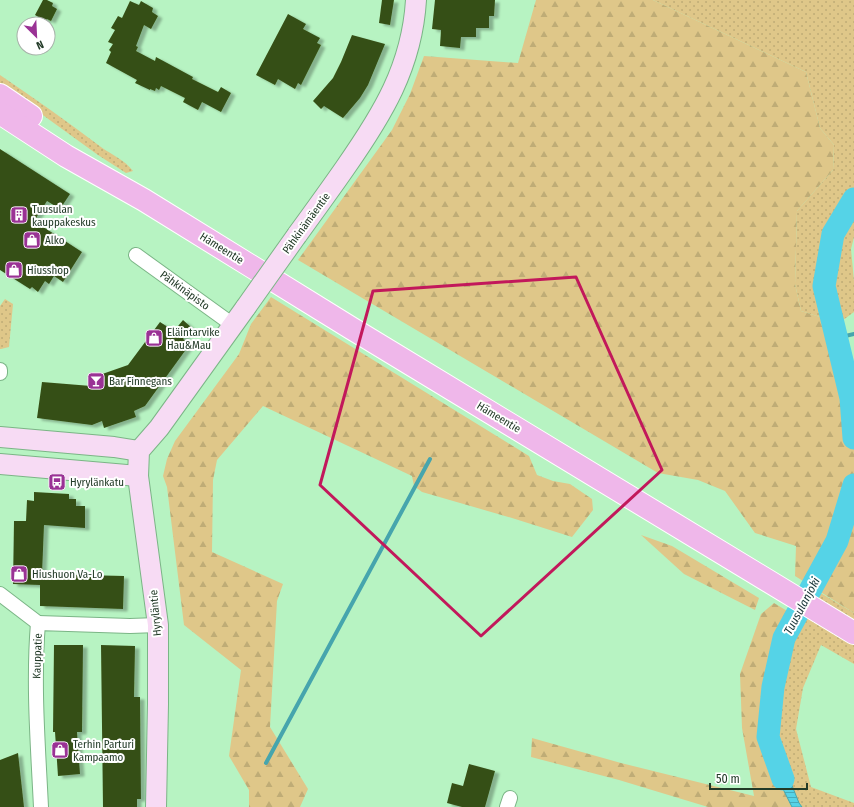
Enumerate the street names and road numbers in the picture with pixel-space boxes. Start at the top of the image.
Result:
street label: Pähkinämäentie [280,190,333,256]
street label: Hämeentie [198,230,246,267]
street label: Pähkinäpisto [157,268,212,313]
street label: Hämeentie [474,399,523,436]
street label: Hyryläntie [147,589,164,637]
street label: Kauppatie [30,633,45,679]

